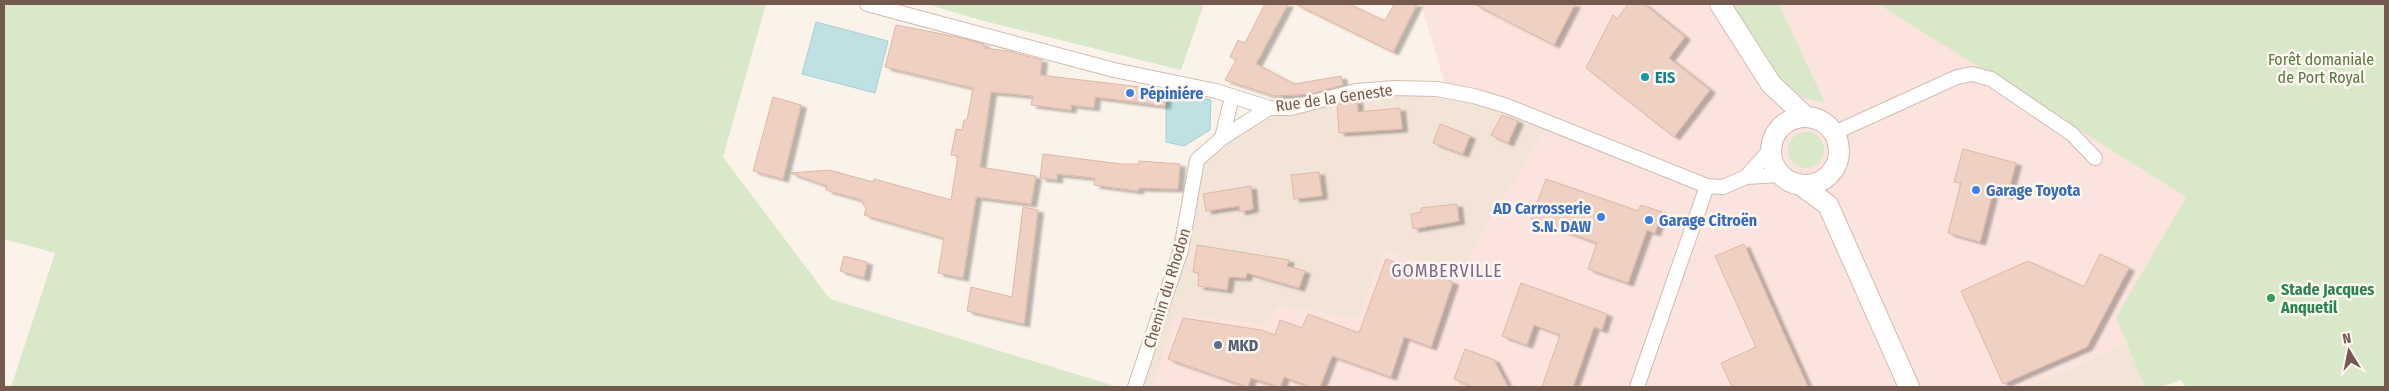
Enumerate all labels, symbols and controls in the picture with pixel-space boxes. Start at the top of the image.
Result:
park label: Forêt domaniale de Port Royal [2268,50,2374,87]
place label: EIS [1655,68,1675,87]
marker: EIS [1639,71,1651,83]
street label: Rue de la Geneste [1274,80,1394,116]
place label: Pépiniére [1140,84,1203,103]
marker: Pépiniére [1124,87,1136,99]
place label: Garage Toyota [1986,181,2080,200]
marker: Garage Toyota [1970,184,1982,196]
place label: AD Carrosserie S.N. DAW [1492,199,1592,236]
marker: AD Carrosserie S.N. DAW [1595,211,1607,223]
place label: Garage Citroën [1659,211,1757,230]
marker: Garage Citroën [1643,214,1655,226]
street label: Chemin du Rhodon [1140,226,1194,350]
district label: GOMBERVILLE [1391,260,1503,282]
place label: Stade Jacques Anquetil [2280,280,2374,317]
marker: Stade Jacques Anquetil [2265,292,2277,304]
north arrow [2324,326,2374,376]
text: N [2341,330,2352,348]
place label: MKD [1228,336,1259,355]
marker: MKD [1212,339,1224,351]

